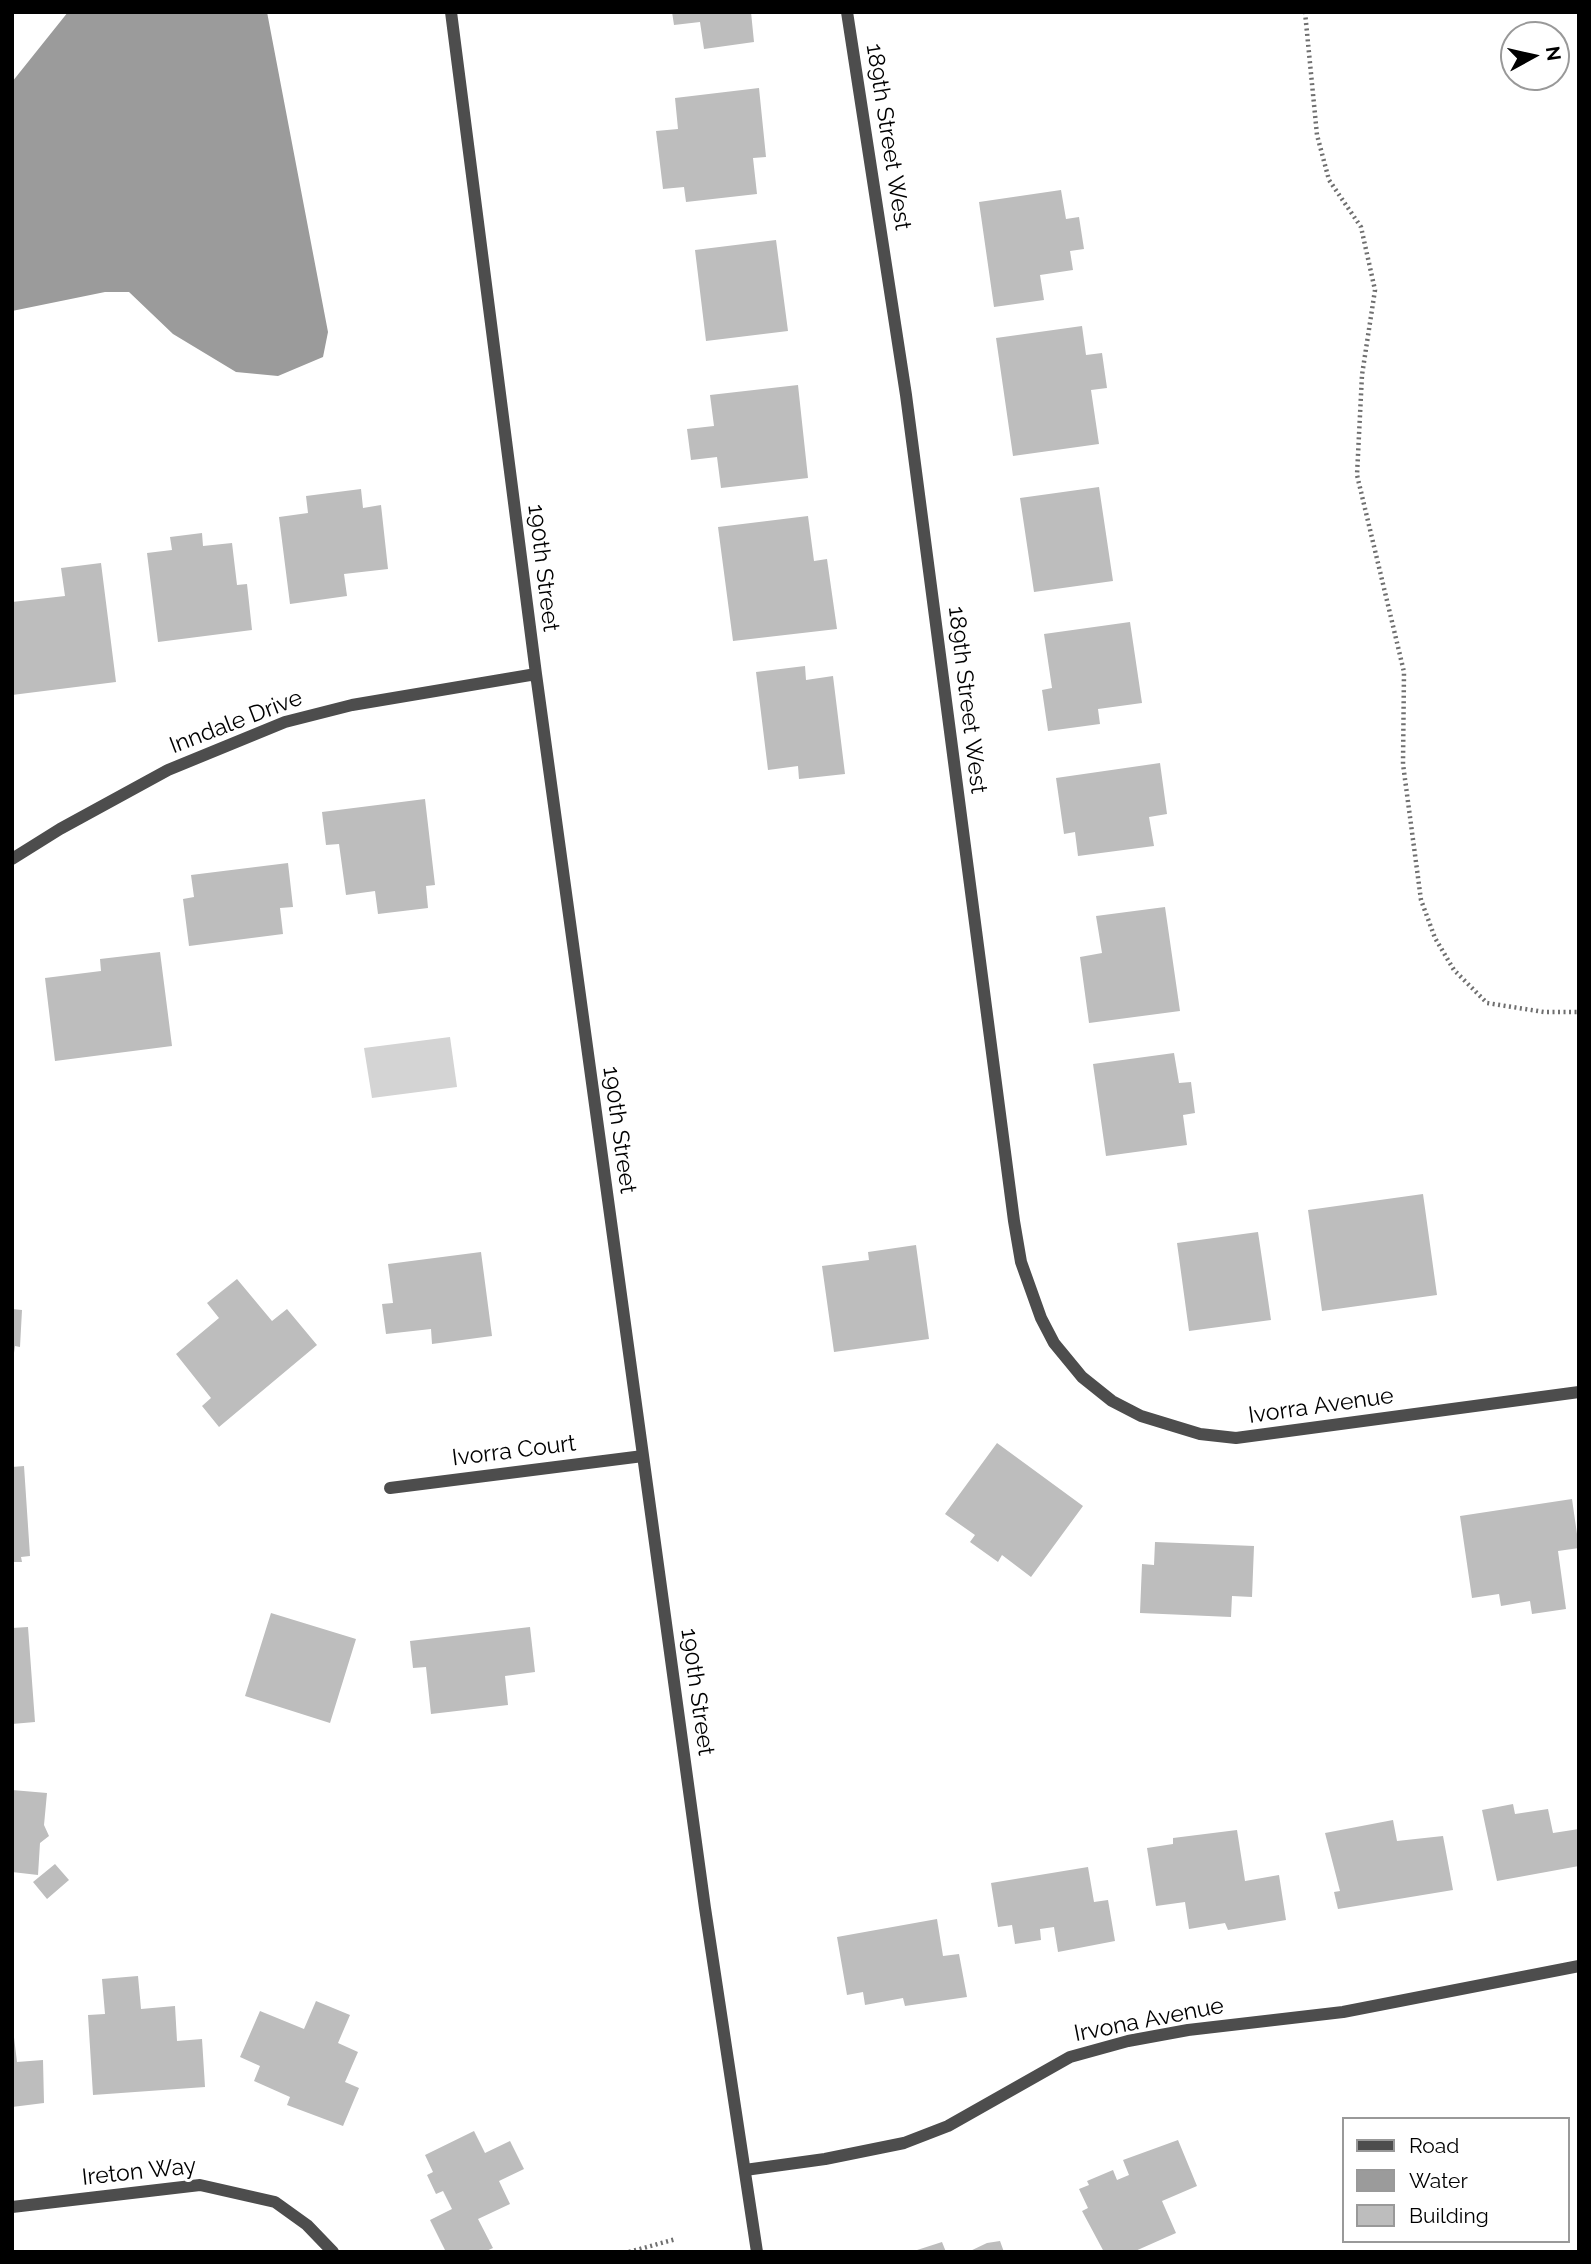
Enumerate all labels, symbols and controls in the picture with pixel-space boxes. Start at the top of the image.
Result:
north arrow [1500,21,1570,91]
street label: 189th Street West [860,42,916,232]
text: N [1542,45,1566,62]
street label: 190th Street [521,503,565,633]
street label: 189th Street West [942,605,992,795]
street label: Inndale Drive [166,684,306,760]
street label: 190th Street [596,1065,642,1195]
street label: Ivorra Avenue [1247,1382,1395,1430]
street label: Ivorra Court [450,1430,578,1472]
street label: 190th Street [674,1627,720,1757]
street label: Irvona Avenue [1072,1992,1226,2048]
legend [1342,2117,1570,2243]
text: Road [1409,2133,1459,2158]
street label: Ireton Way [81,2152,197,2192]
text: Water [1409,2168,1468,2193]
text: Building [1409,2203,1489,2228]

